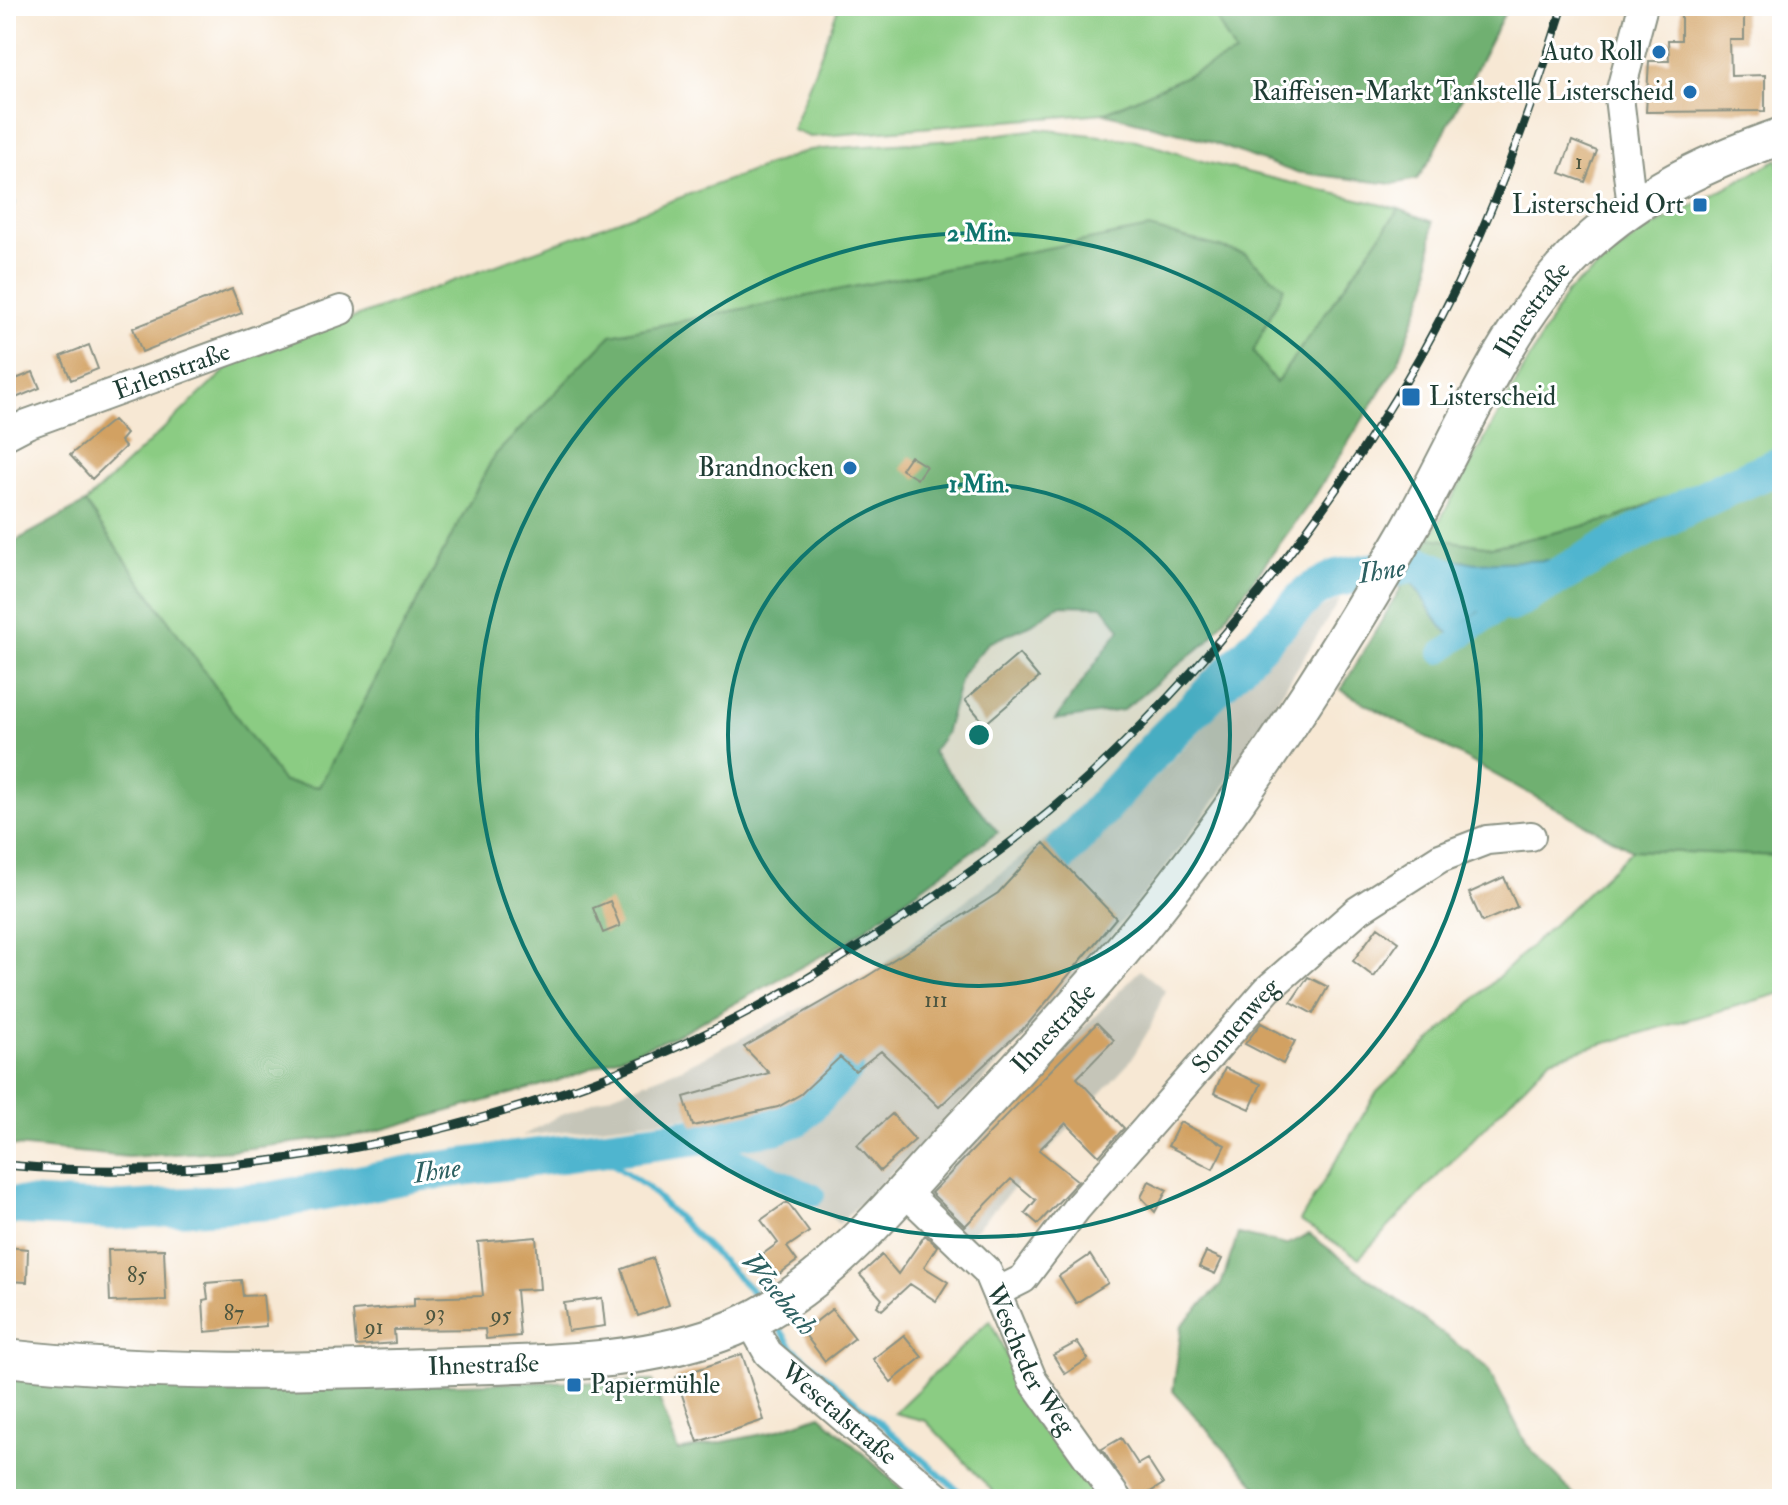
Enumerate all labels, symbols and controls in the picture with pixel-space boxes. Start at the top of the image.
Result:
place label: Auto Roll [1542,36,1643,68]
marker: Auto Roll [1650,43,1668,61]
place label: Raiffeisen-Markt Tankstelle Listerscheid [1252,76,1674,108]
marker: Raiffeisen-Markt Tankstelle Listerscheid [1681,83,1699,101]
house number: 1 [1575,148,1583,176]
place label: Listerscheid Ort [1512,189,1684,221]
marker: Listerscheid Ort [1691,196,1709,214]
text: 2 Min. [947,218,1011,249]
street label: Ihnestraße [1487,255,1577,364]
street label: Erlenstraße [109,335,235,407]
place label: Listerscheid [1429,381,1556,413]
marker: Listerscheid [1400,386,1422,408]
place label: Brandnocken [698,452,834,484]
marker: Brandnocken [841,459,859,477]
text: 1 Min. [949,469,1009,500]
water label: Ihne [1354,550,1409,592]
centre of rings [965,721,993,749]
street label: Sonnenweg [1185,970,1287,1081]
street label: Ihnestraße [1005,976,1103,1080]
house number: 111 [924,986,948,1014]
water label: Ihne [409,1150,463,1192]
water label: Wesebach [734,1245,824,1343]
house number: 85 [127,1261,147,1289]
street label: Wescheder Weg [978,1279,1083,1442]
house number: 87 [224,1299,244,1327]
house number: 93 [423,1299,445,1327]
house number: 95 [489,1301,512,1329]
house number: 91 [362,1313,384,1341]
street label: Ihnestraße [427,1347,540,1383]
street label: Wesetalstraße [773,1354,904,1472]
place label: Papiermühle [590,1369,720,1402]
marker: Papiermühle [565,1376,583,1394]

